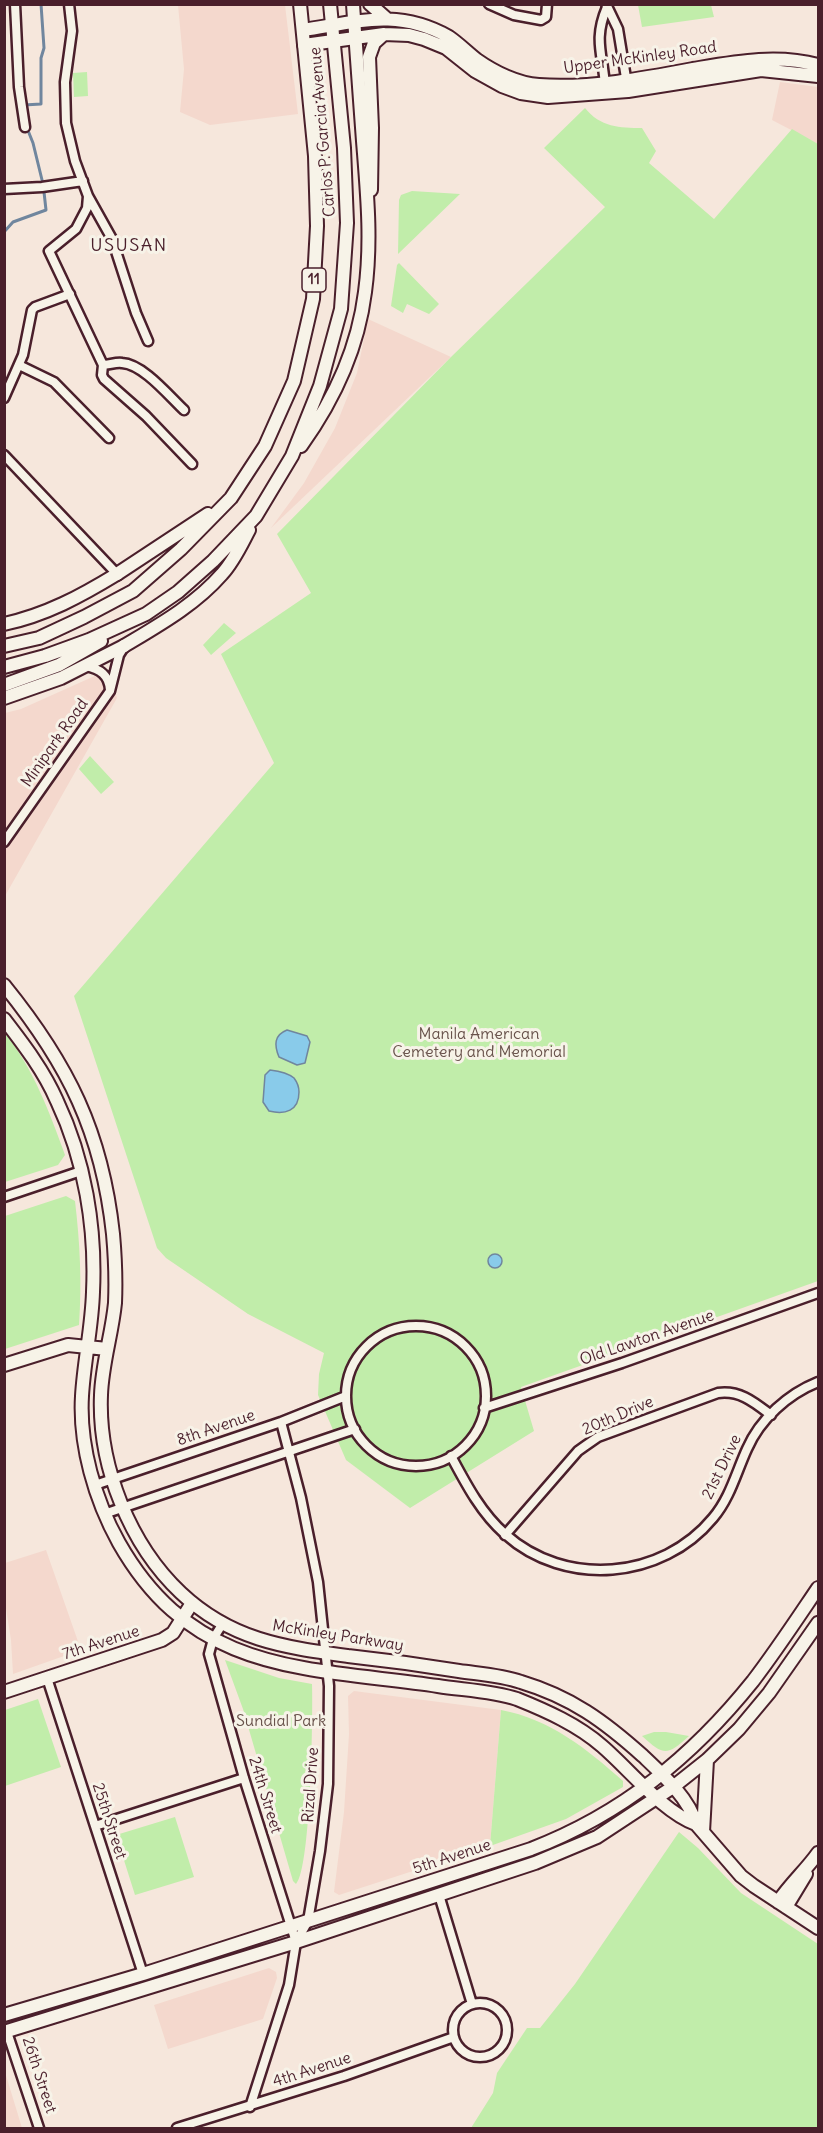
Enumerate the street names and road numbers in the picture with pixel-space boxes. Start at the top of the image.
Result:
street label: Upper McKinley Road [562,38,718,78]
street label: Carlos P. Garcia Avenue [306,46,340,218]
road number: 11 [302,268,326,292]
street label: Minipark Road [17,695,93,791]
street label: Old Lawton Avenue [577,1306,717,1370]
street label: 20th Drive [579,1392,657,1440]
street label: 8th Avenue [174,1406,258,1450]
street label: 21st Drive [698,1432,746,1502]
street label: McKinley Parkway [271,1616,405,1656]
street label: 7th Avenue [60,1622,142,1664]
street label: Rizal Drive [299,1747,323,1823]
street label: 24th Street [244,1754,286,1836]
street label: 25th Street [88,1780,130,1862]
street label: 5th Avenue [410,1835,494,1879]
street label: 26th Street [18,2034,60,2116]
street label: 4th Avenue [270,2048,354,2092]

